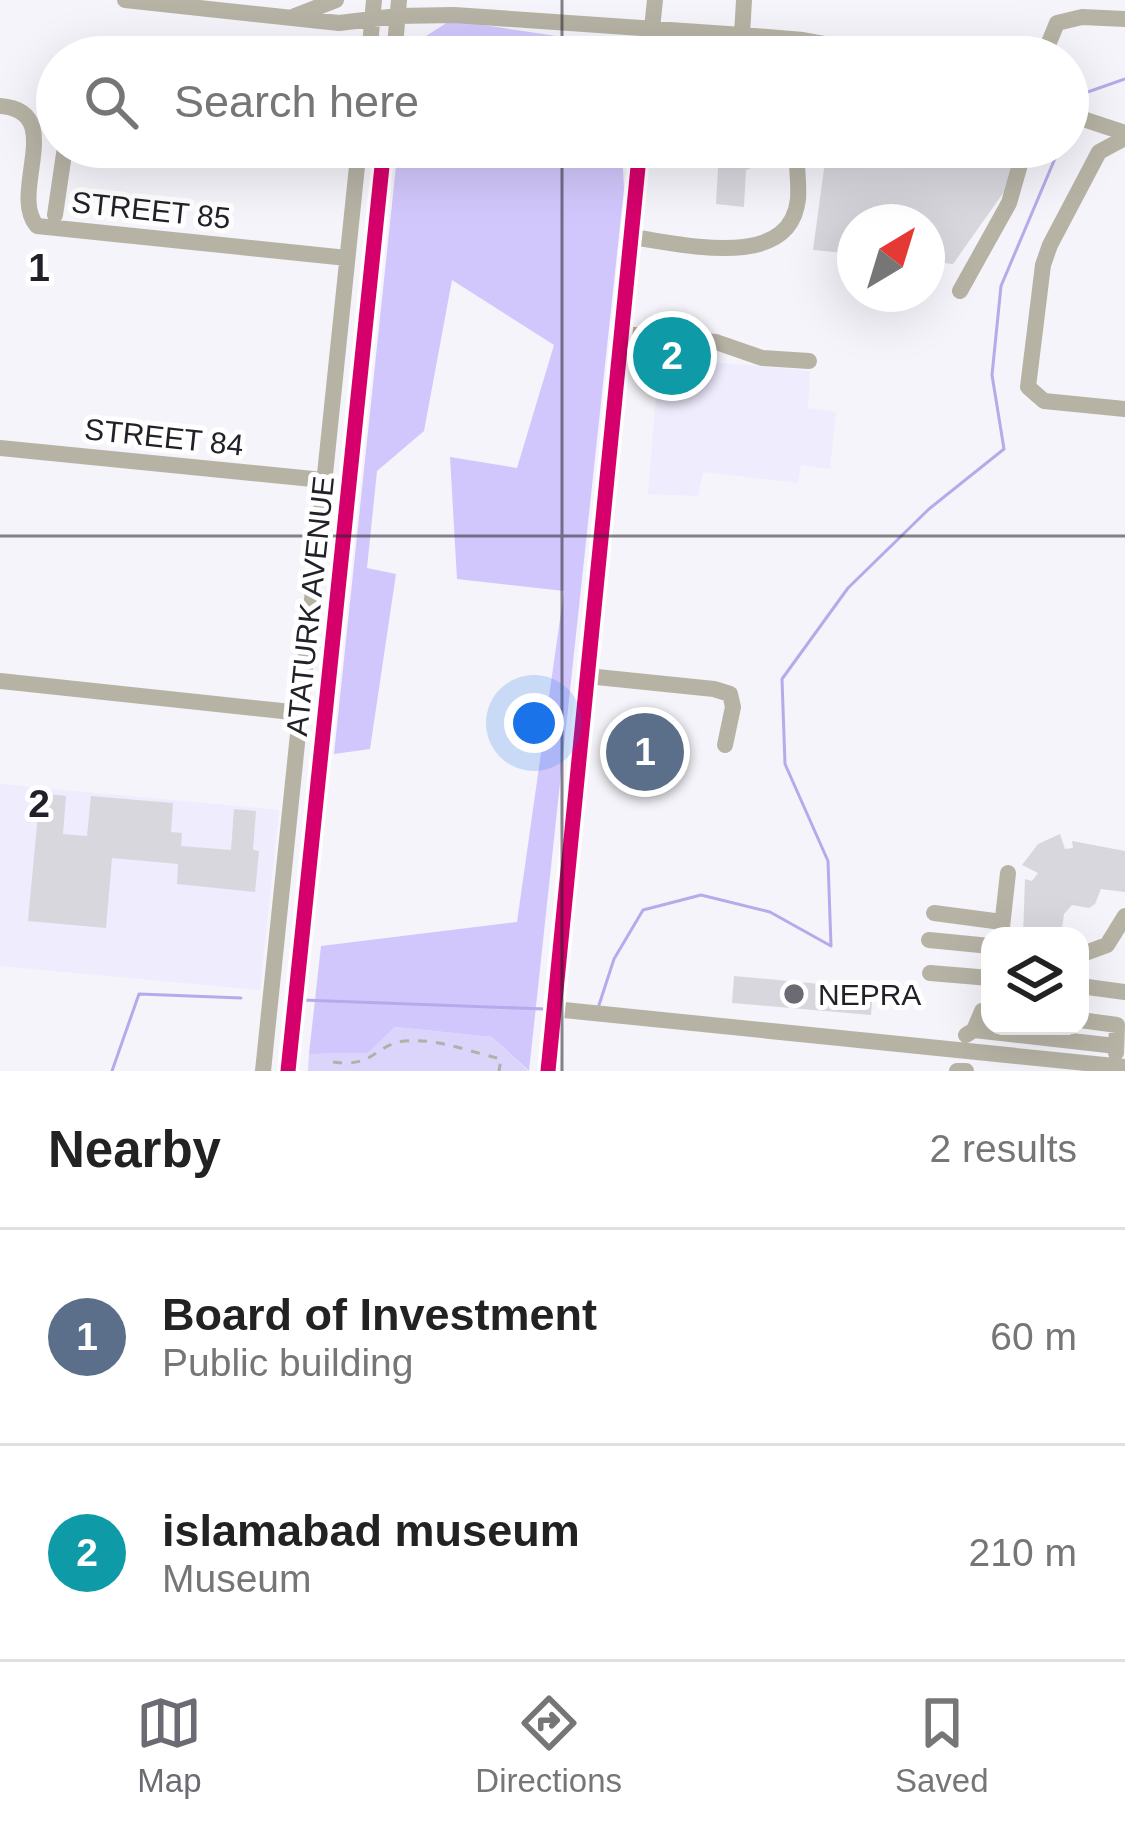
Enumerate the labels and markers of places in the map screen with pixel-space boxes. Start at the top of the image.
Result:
pin: 2 [633,311,711,401]
pin: 1 [606,707,684,797]
place label: NEPRA [818,978,921,1011]
marker: NEPRA [781,981,807,1007]

